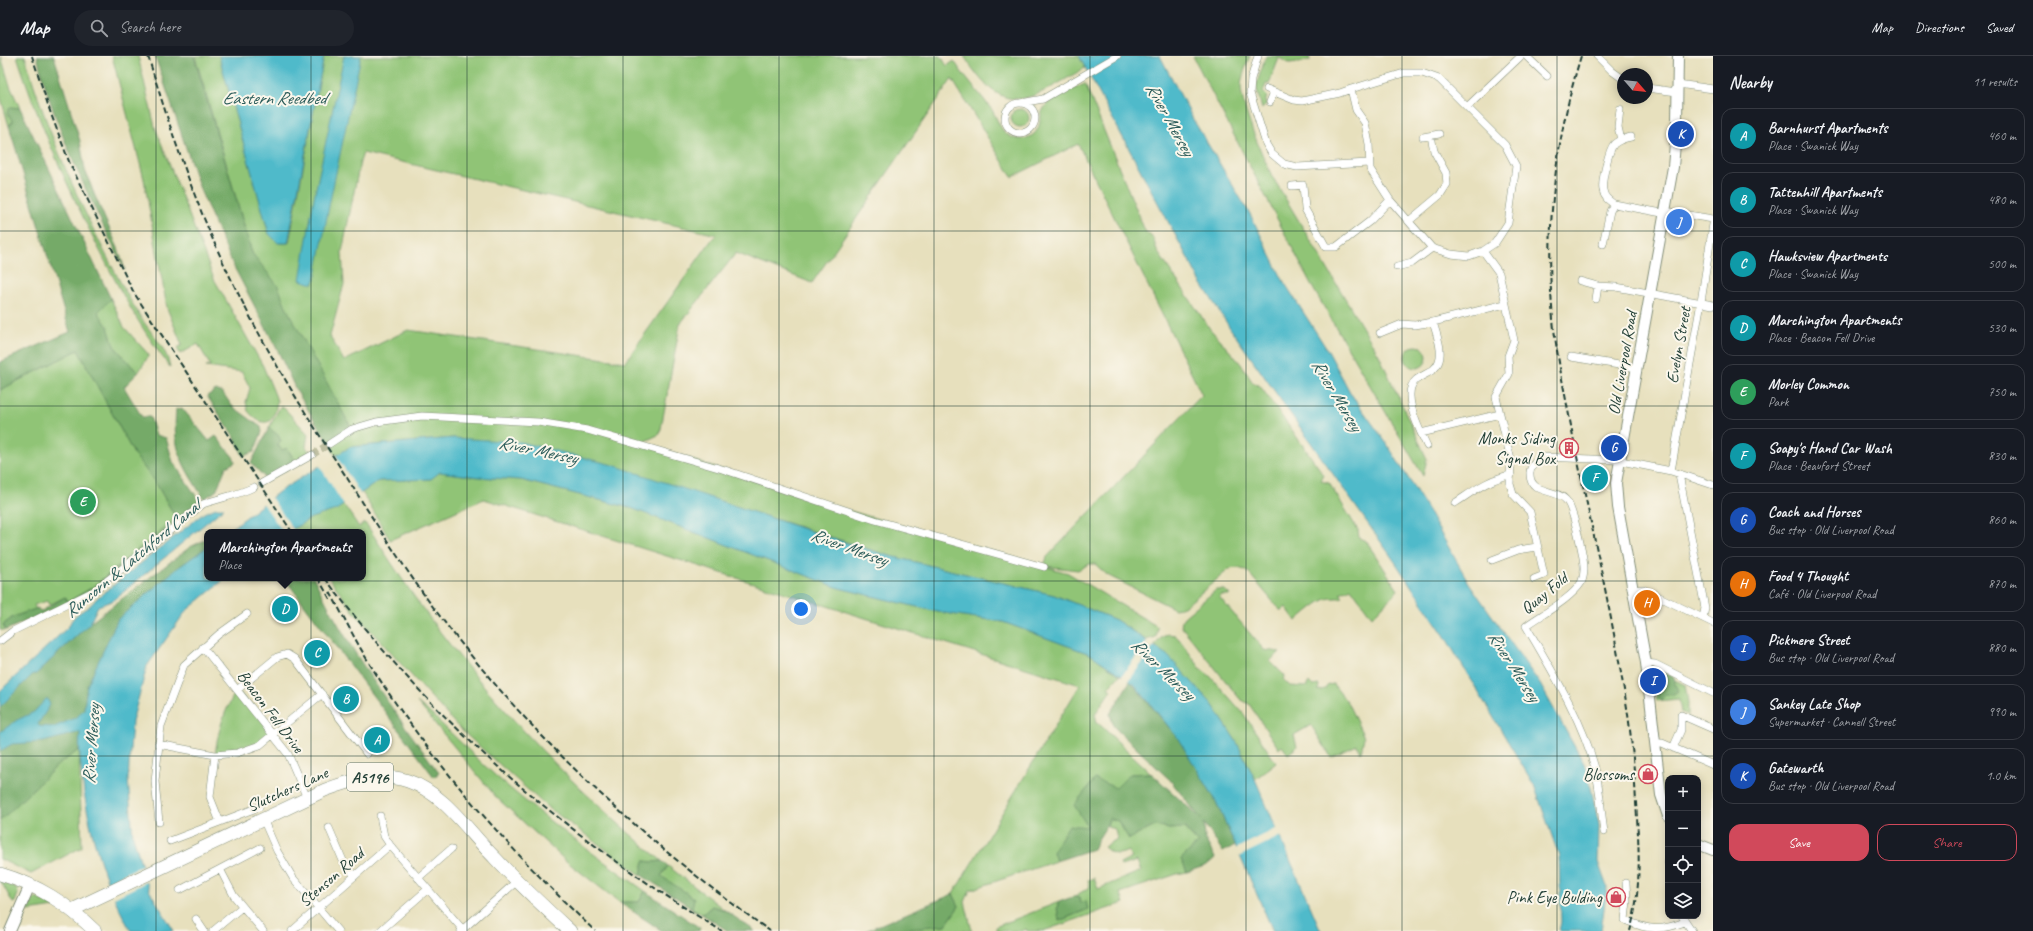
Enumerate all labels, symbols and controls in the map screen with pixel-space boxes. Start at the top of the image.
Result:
search box [74,10,354,46]
text: Map [20,16,50,40]
icon: search [88,17,110,39]
text: Search here [120,18,181,37]
text: Map [1872,19,1893,36]
text: Directions [1915,19,1964,36]
text: Saved [1986,19,2013,36]
north arrow [1617,68,1653,104]
text: Nearby [1729,72,1772,93]
text: 11 results [1973,74,2017,90]
water label: River Mersey [1141,79,1200,161]
water label: Eastern Reedbed [222,87,332,109]
pin: K [1668,119,1694,149]
text: Barnhurst Apartments [1768,119,1888,138]
text: A [1740,128,1746,144]
text: 460 m [1988,128,2016,144]
text: Place · Swanick Way [1768,138,1858,154]
text: Tattenhill Apartments [1768,183,1882,202]
text: B [1740,192,1746,208]
text: 480 m [1988,192,2016,208]
text: Place · Swanick Way [1768,202,1858,218]
pin: J [1666,207,1692,237]
text: Hawksview Apartments [1768,247,1887,266]
text: C [1740,256,1746,272]
text: 500 m [1988,256,2016,272]
text: Place · Swanick Way [1768,266,1858,282]
street label: Evelyn Street [1661,303,1696,385]
street label: Old Liverpool Road [1603,308,1642,416]
text: Marchington Apartments [1768,311,1901,330]
text: D [1739,320,1747,336]
text: 530 m [1988,320,2016,336]
text: Place · Beacon Fell Drive [1768,330,1875,346]
water label: River Mersey [1307,355,1368,437]
text: Morley Common [1768,375,1849,394]
text: E [1740,384,1746,400]
text: 750 m [1988,384,2016,400]
text: Park [1768,394,1789,410]
place label: Monks Siding Signal Box [1478,428,1556,469]
water label: River Mersey [497,431,582,470]
pin: G [1601,433,1627,463]
building icon: Monks Siding Signal Box [1558,437,1580,459]
text: Soapy's Hand Car Wash [1768,439,1892,458]
text: F [1740,448,1746,464]
text: 830 m [1988,448,2016,464]
text: Place · Beaufort Street [1768,458,1869,474]
pin: F [1582,463,1608,493]
pin: E [70,487,96,517]
water label: Runcorn & Latchford Canal [60,492,209,622]
text: Coach and Horses [1768,503,1861,522]
text: G [1740,512,1746,528]
text: 860 m [1988,512,2016,528]
text: Bus stop · Old Liverpool Road [1768,522,1894,538]
water label: River Mersey [808,523,893,572]
popup [204,529,366,581]
text: Marchington Apartments [218,538,352,557]
text: Place [218,557,241,573]
street label: Quay Fold [1517,567,1574,619]
text: Food 4 Thought [1768,567,1848,586]
text: H [1739,576,1747,592]
text: 870 m [1988,576,2016,592]
text: Café · Old Liverpool Road [1768,586,1876,602]
pin: H [1634,588,1660,618]
pin: D [272,594,298,624]
your location [791,599,811,619]
water label: River Mersey [1483,627,1546,708]
text: Pickmere Street [1768,631,1850,650]
water label: River Mersey [1127,634,1201,706]
pin: C [304,638,330,668]
text: I [1740,640,1746,656]
text: 880 m [1988,640,2016,656]
text: Bus stop · Old Liverpool Road [1768,650,1894,666]
street label: Beacon Fell Drive [233,666,309,758]
pin: I [1640,666,1666,696]
pin: B [333,684,359,714]
text: Sankey Late Shop [1768,695,1860,714]
water label: River Mersey [77,701,105,784]
text: J [1741,704,1745,720]
text: 990 m [1988,704,2016,720]
text: Supermarket · Cannell Street [1768,714,1895,730]
pin: A [364,725,390,755]
text: Gatewarth [1768,759,1823,778]
street label: Slutchers Lane [243,762,332,817]
road number: A5196 [347,763,393,791]
shop icon: Blossoms [1637,763,1659,785]
place label: Blossoms [1583,764,1635,785]
text: K [1740,768,1746,784]
text: 1.0 km [1986,768,2016,784]
map controls [1665,775,1701,919]
button: + [1665,775,1701,811]
text: Bus stop · Old Liverpool Road [1768,778,1894,794]
button: − [1665,811,1701,847]
button: Save [1729,824,1869,861]
button: Share [1877,824,2017,861]
street label: Stenson Road [294,841,371,912]
button: locate [1665,847,1701,883]
button: layers [1665,883,1701,919]
shop icon: Pink Eye Bulding [1605,886,1627,908]
place label: Pink Eye Bulding [1507,887,1603,908]

